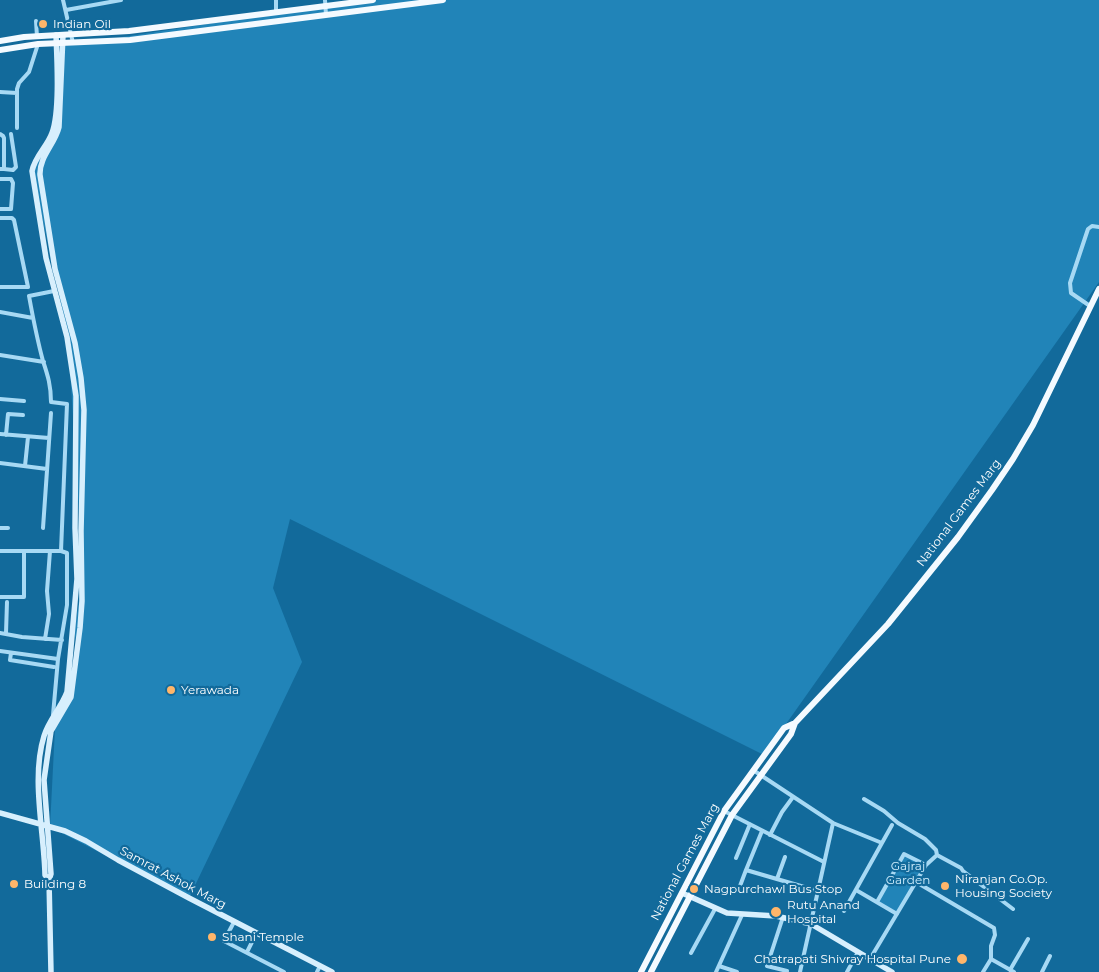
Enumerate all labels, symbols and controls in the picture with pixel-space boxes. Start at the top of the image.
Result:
place label: Indian Oil [53,17,111,31]
marker: Indian Oil [37,18,49,30]
street label: National Games Marg [914,456,1004,570]
place label: Yerawada [181,683,239,697]
marker: Yerawada [165,684,177,696]
street label: National Games Marg [648,801,722,923]
street label: Samrat Ashok Marg [117,844,229,912]
park label: Gajraj Garden [886,859,930,887]
place label: Niranjan Co.Op. Housing Society [955,872,1052,900]
place label: Building 8 [24,877,86,891]
marker: Building 8 [8,878,20,890]
marker: Niranjan Co.Op. Housing Society [939,880,951,892]
place label: Nagpurchawl Bus Stop [704,882,842,896]
marker: Nagpurchawl Bus Stop [688,883,700,895]
place label: Rutu Anand Hospital [787,898,860,926]
marker: Rutu Anand Hospital [769,905,783,919]
place label: Shani Temple [222,930,304,944]
marker: Shani Temple [206,931,218,943]
place label: Chatrapati Shivray Hospital Pune [754,952,951,966]
marker: Chatrapati Shivray Hospital Pune [955,952,969,966]

